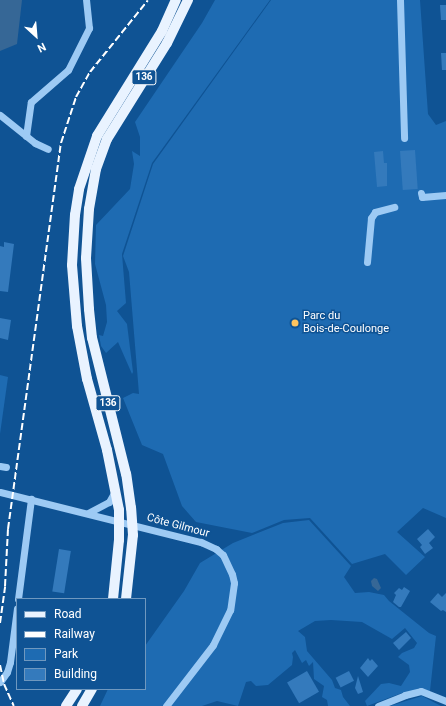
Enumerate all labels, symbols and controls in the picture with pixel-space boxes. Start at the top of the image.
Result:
north arrow [16,16,56,56]
text: N [35,40,48,55]
road number: 136 [131,69,157,85]
place label: Parc du Bois-de-Coulonge [303,310,389,336]
marker: Parc du Bois-de-Coulonge [290,318,300,328]
road number: 136 [95,395,121,411]
street label: Côte Gilmour [145,511,211,541]
legend [16,598,146,690]
text: Road [54,607,82,621]
text: Railway [54,627,95,641]
text: Park [54,647,78,661]
text: Building [54,667,97,681]

